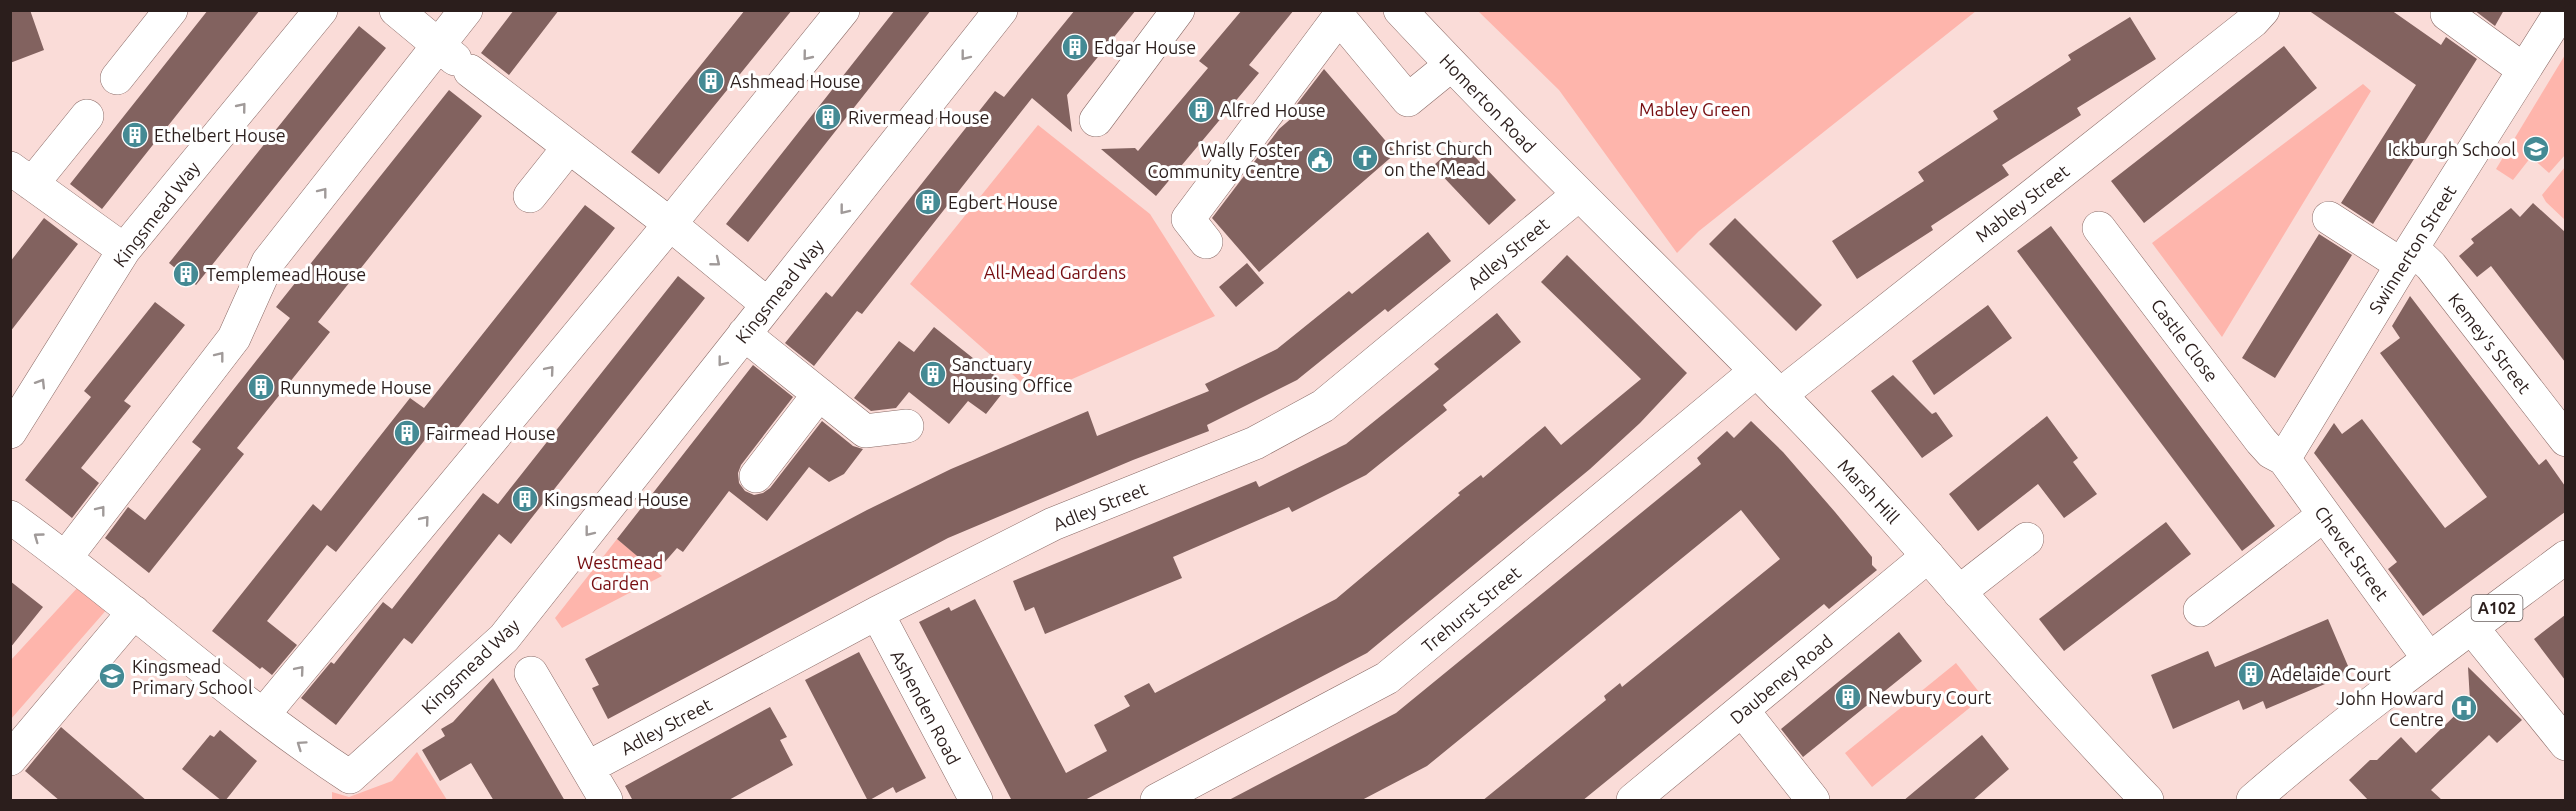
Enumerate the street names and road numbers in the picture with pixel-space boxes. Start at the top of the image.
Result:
street label: Homerton Road [1436,50,1540,156]
street label: Kingsmead Way [109,157,203,270]
street label: Mabley Street [1971,160,2073,246]
street label: Swinnerton Street [2364,181,2460,317]
street label: Adley Street [1463,213,1553,293]
street label: Kingsmead Way [731,235,827,347]
street label: Kemey's Street [2445,289,2535,397]
street label: Castle Close [2148,295,2222,385]
street label: Marsh Hill [1834,455,1904,527]
street label: Adley Street [1050,478,1150,534]
street label: Chevet Street [2311,502,2393,604]
street label: Trehurst Street [1418,562,1524,656]
road number: A102 [2472,595,2522,621]
street label: Kingsmead Way [417,614,523,718]
street label: Daubeney Road [1726,630,1836,728]
street label: Ashenden Road [887,646,965,768]
street label: Adley Street [617,694,715,758]

